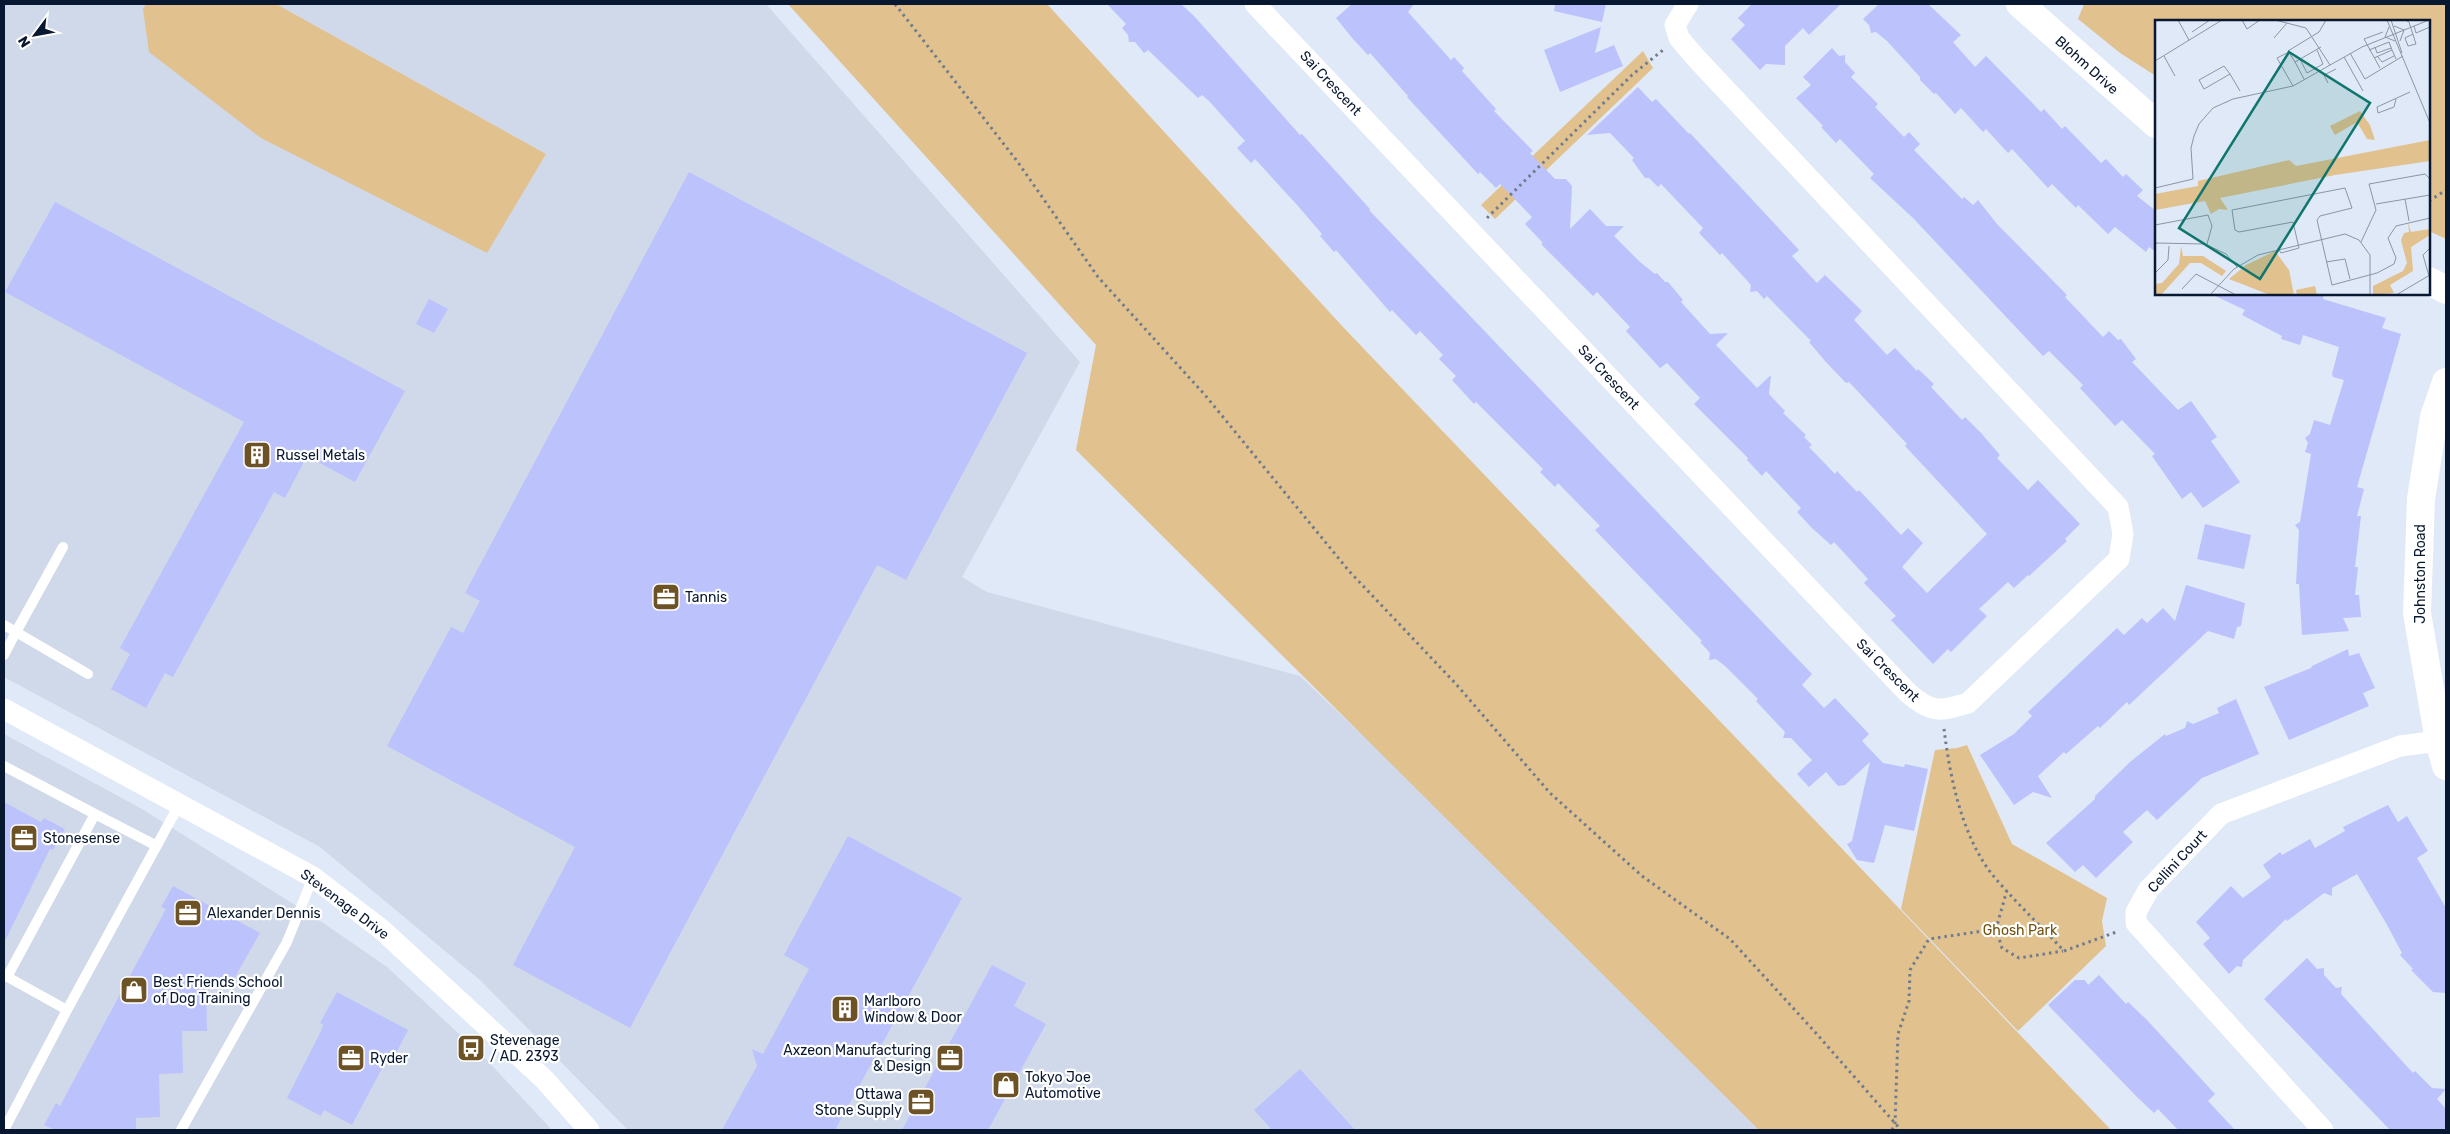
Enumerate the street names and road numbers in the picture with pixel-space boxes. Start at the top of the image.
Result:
street label: Blohm Drive [2052,33,2122,98]
street label: Sai Crescent [1296,47,1365,120]
street label: Sai Crescent [1574,341,1643,414]
street label: Johnston Road [2412,524,2429,624]
street label: Sai Crescent [1853,635,1923,706]
street label: Cellini Court [2144,826,2211,896]
street label: Stevenage Drive [297,866,393,943]

